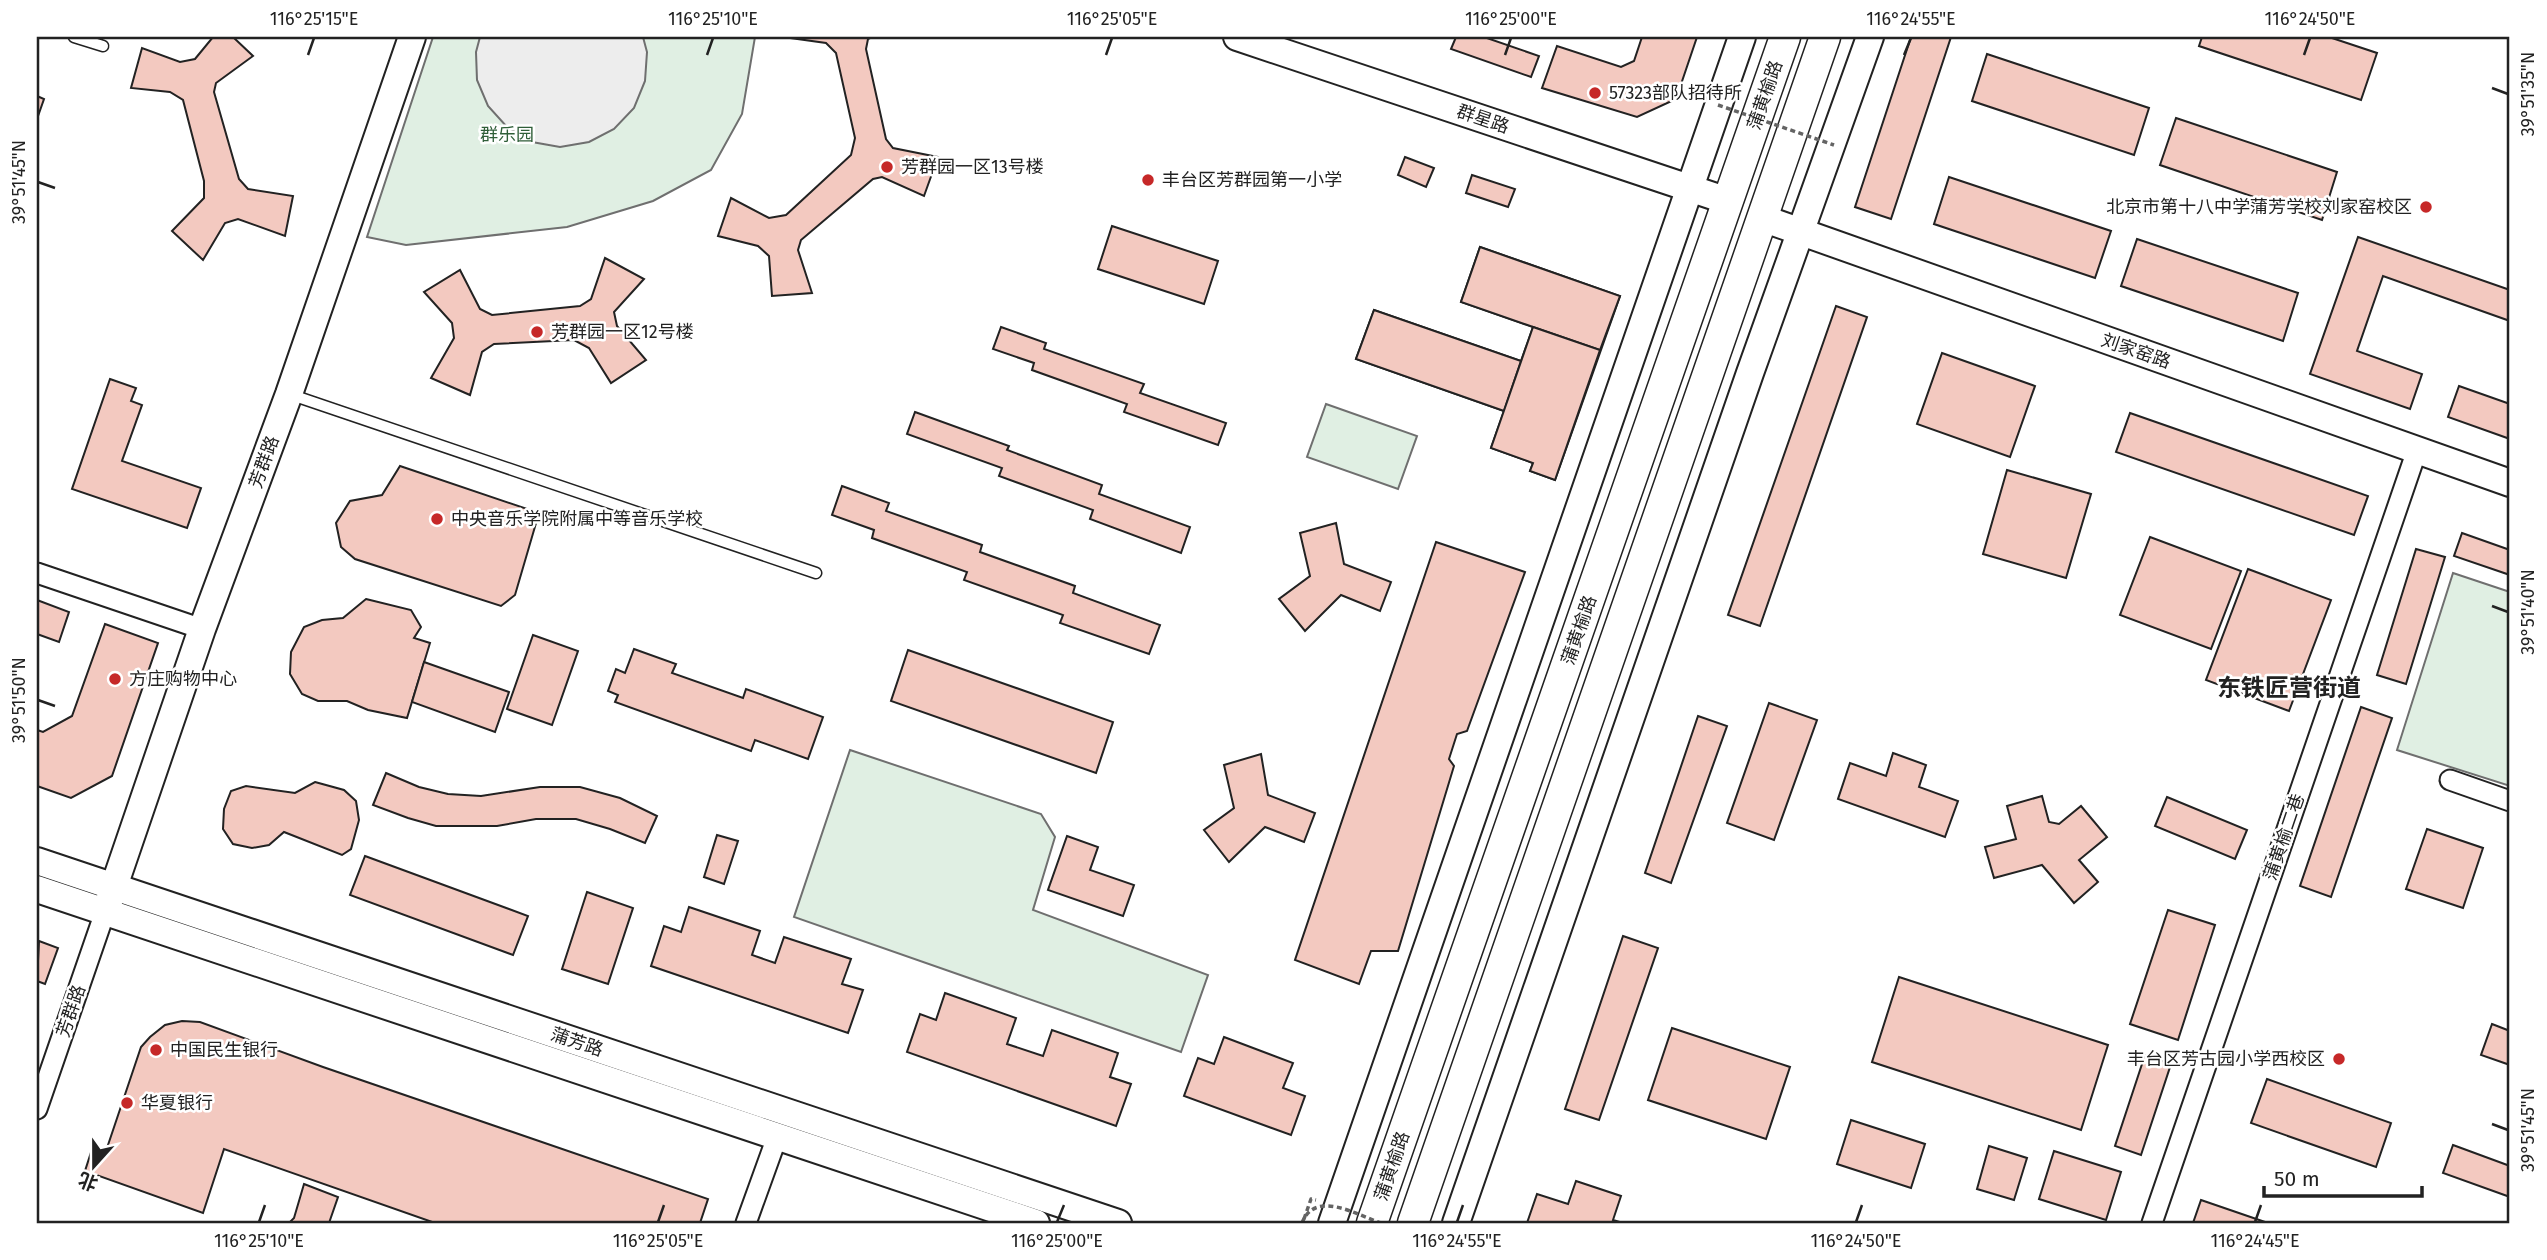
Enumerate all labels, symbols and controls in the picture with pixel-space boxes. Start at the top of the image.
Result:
text: 116°25'15"E [270,8,358,30]
text: 116°25'10"E [668,8,758,30]
text: 116°25'05"E [1067,8,1157,30]
text: 116°25'00"E [1465,8,1557,30]
text: 116°24'55"E [1866,8,1956,30]
text: 116°24'50"E [2265,8,2355,30]
text: 39°51'35"N [2517,52,2539,136]
street label: 蒲黄榆路 [1743,57,1787,133]
place label: 57323部队招待所 [1609,82,1742,104]
marker: 57323部队招待所 [1587,85,1603,101]
street label: 群星路 [1454,100,1512,138]
park label: 群乐园 [480,124,534,146]
text: 39°51'45"N [8,140,30,224]
place label: 芳群园一区13号楼 [901,156,1044,178]
marker: 芳群园一区13号楼 [879,159,895,175]
place label: 丰台区芳群园第一小学 [1162,169,1342,191]
marker: 丰台区芳群园第一小学 [1140,172,1156,188]
place label: 北京市第十八中学蒲芳学校刘家窑校区 [2106,196,2412,218]
marker: 北京市第十八中学蒲芳学校刘家窑校区 [2418,199,2434,215]
place label: 芳群园一区12号楼 [551,321,694,343]
marker: 芳群园一区12号楼 [529,324,545,340]
street label: 刘家窑路 [2098,329,2174,373]
street label: 芳群路 [244,433,284,491]
place label: 中央音乐学院附属中等音乐学校 [451,508,703,530]
marker: 中央音乐学院附属中等音乐学校 [429,511,445,527]
text: 39°51'40"N [2517,569,2539,655]
street label: 蒲黄榆路 [1557,592,1601,668]
text: 39°51'50"N [8,657,30,743]
place label: 方庄购物中心 [129,668,237,690]
marker: 方庄购物中心 [107,671,123,687]
district label: 东铁匠营街道 [2217,674,2361,702]
street label: 蒲黄榆二巷 [2259,791,2309,883]
street label: 芳群路 [52,982,90,1040]
street label: 蒲芳路 [548,1023,606,1061]
place label: 中国民生银行 [170,1039,278,1061]
marker: 中国民生银行 [148,1042,164,1058]
place label: 丰台区芳古园小学西校区 [2127,1048,2325,1070]
marker: 丰台区芳古园小学西校区 [2331,1051,2347,1067]
text: 39°51'45"N [2517,1088,2539,1172]
place label: 华夏银行 [141,1092,213,1114]
marker: 华夏银行 [119,1095,135,1111]
street label: 蒲黄榆路 [1370,1128,1414,1204]
north arrow [60,1130,130,1200]
scale bar [2264,1155,2421,1199]
text: 50 m [2274,1166,2320,1192]
text: 北 [75,1167,101,1196]
text: 116°25'10"E [214,1230,304,1252]
text: 116°25'05"E [613,1230,703,1252]
text: 116°25'00"E [1011,1230,1103,1252]
text: 116°24'55"E [1412,1230,1502,1252]
text: 116°24'50"E [1811,1230,1901,1252]
text: 116°24'45"E [2210,1230,2300,1252]

